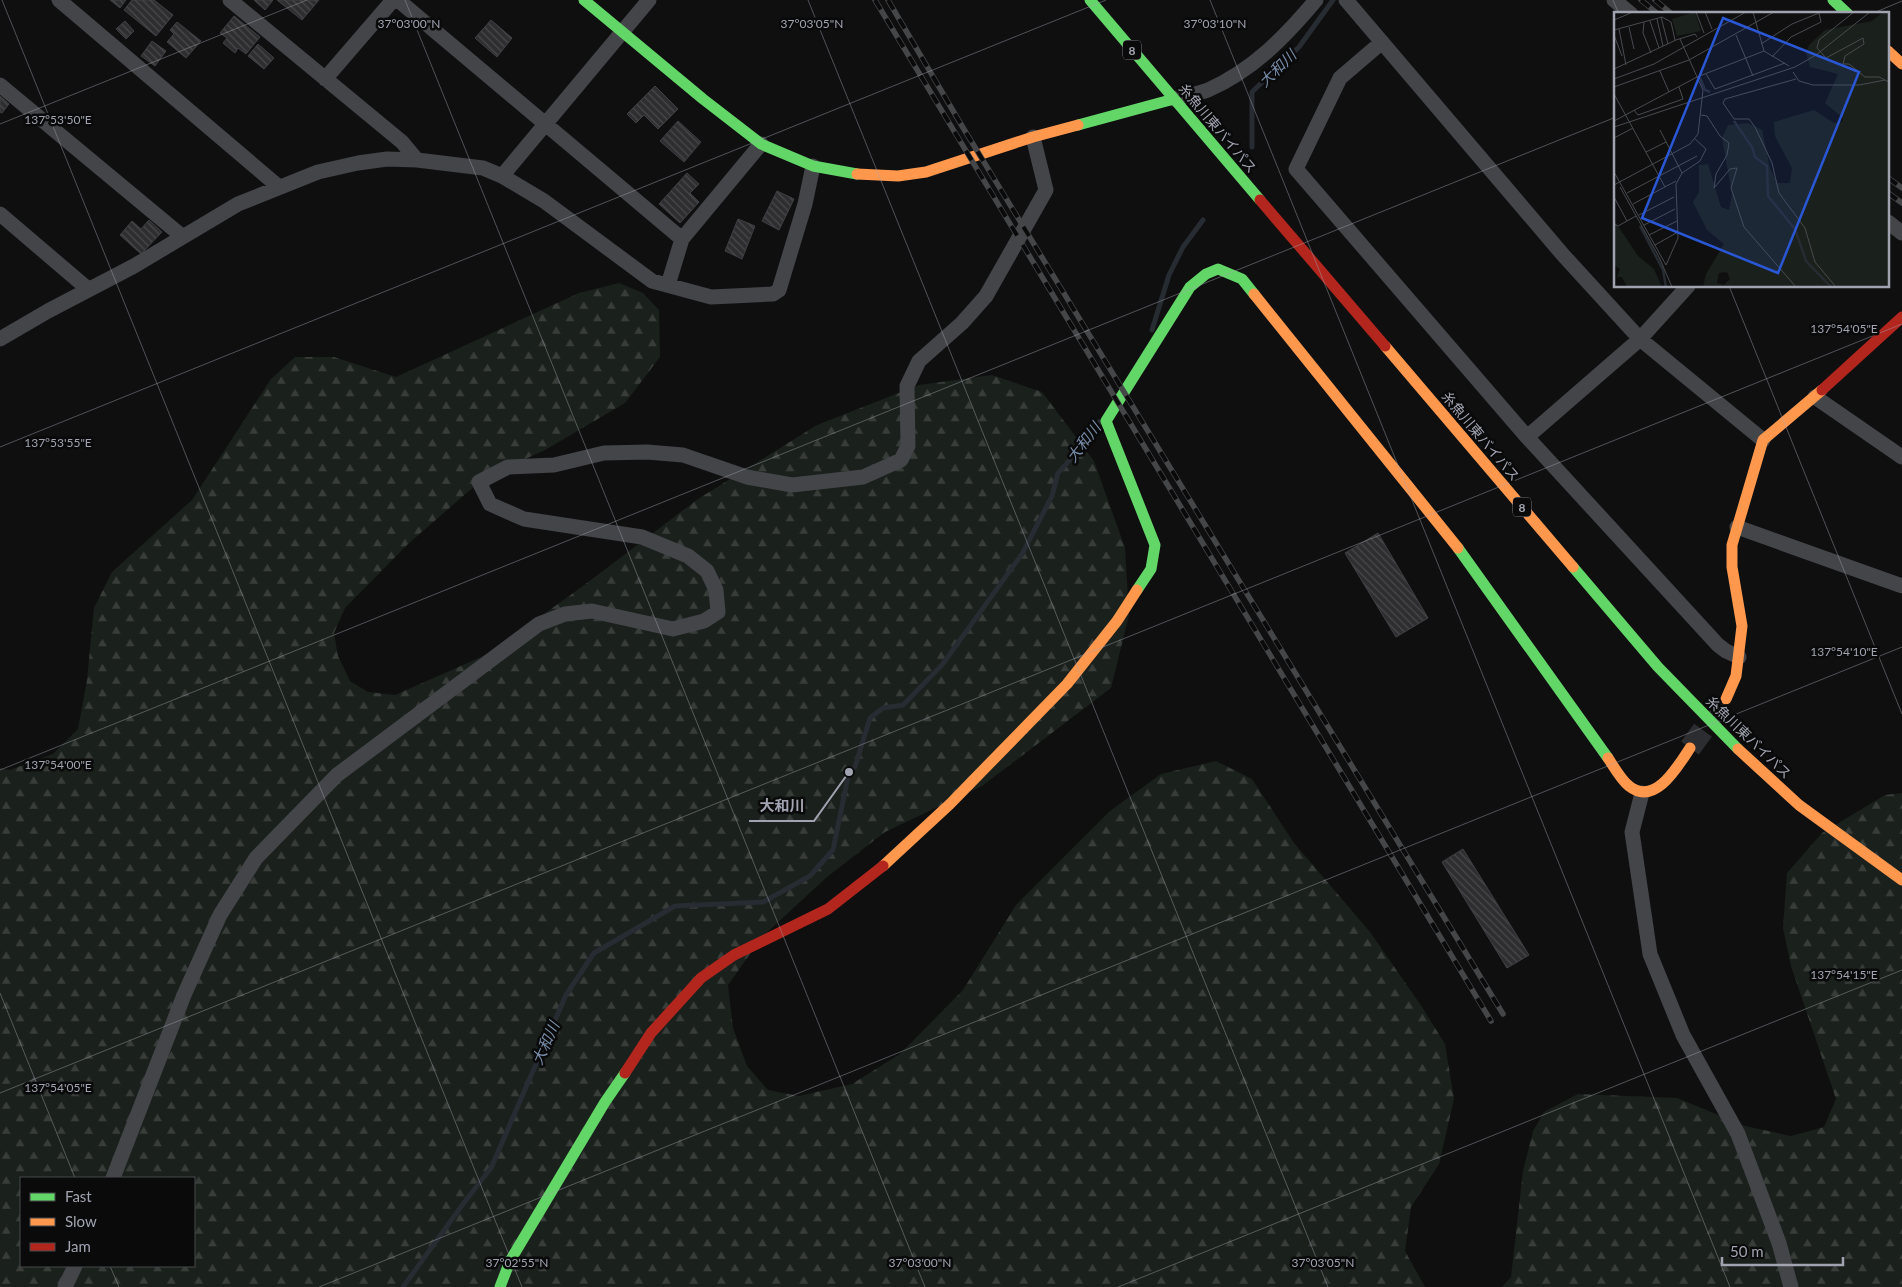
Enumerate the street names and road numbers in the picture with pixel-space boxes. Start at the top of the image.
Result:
road number: 8 [1123,40,1141,60]
street label: 糸魚川東バイパス [1176,80,1260,176]
street label: 糸魚川東バイパス [1439,388,1523,484]
road number: 8 [1513,498,1531,516]
street label: 糸魚川東バイパス [1703,692,1795,782]

